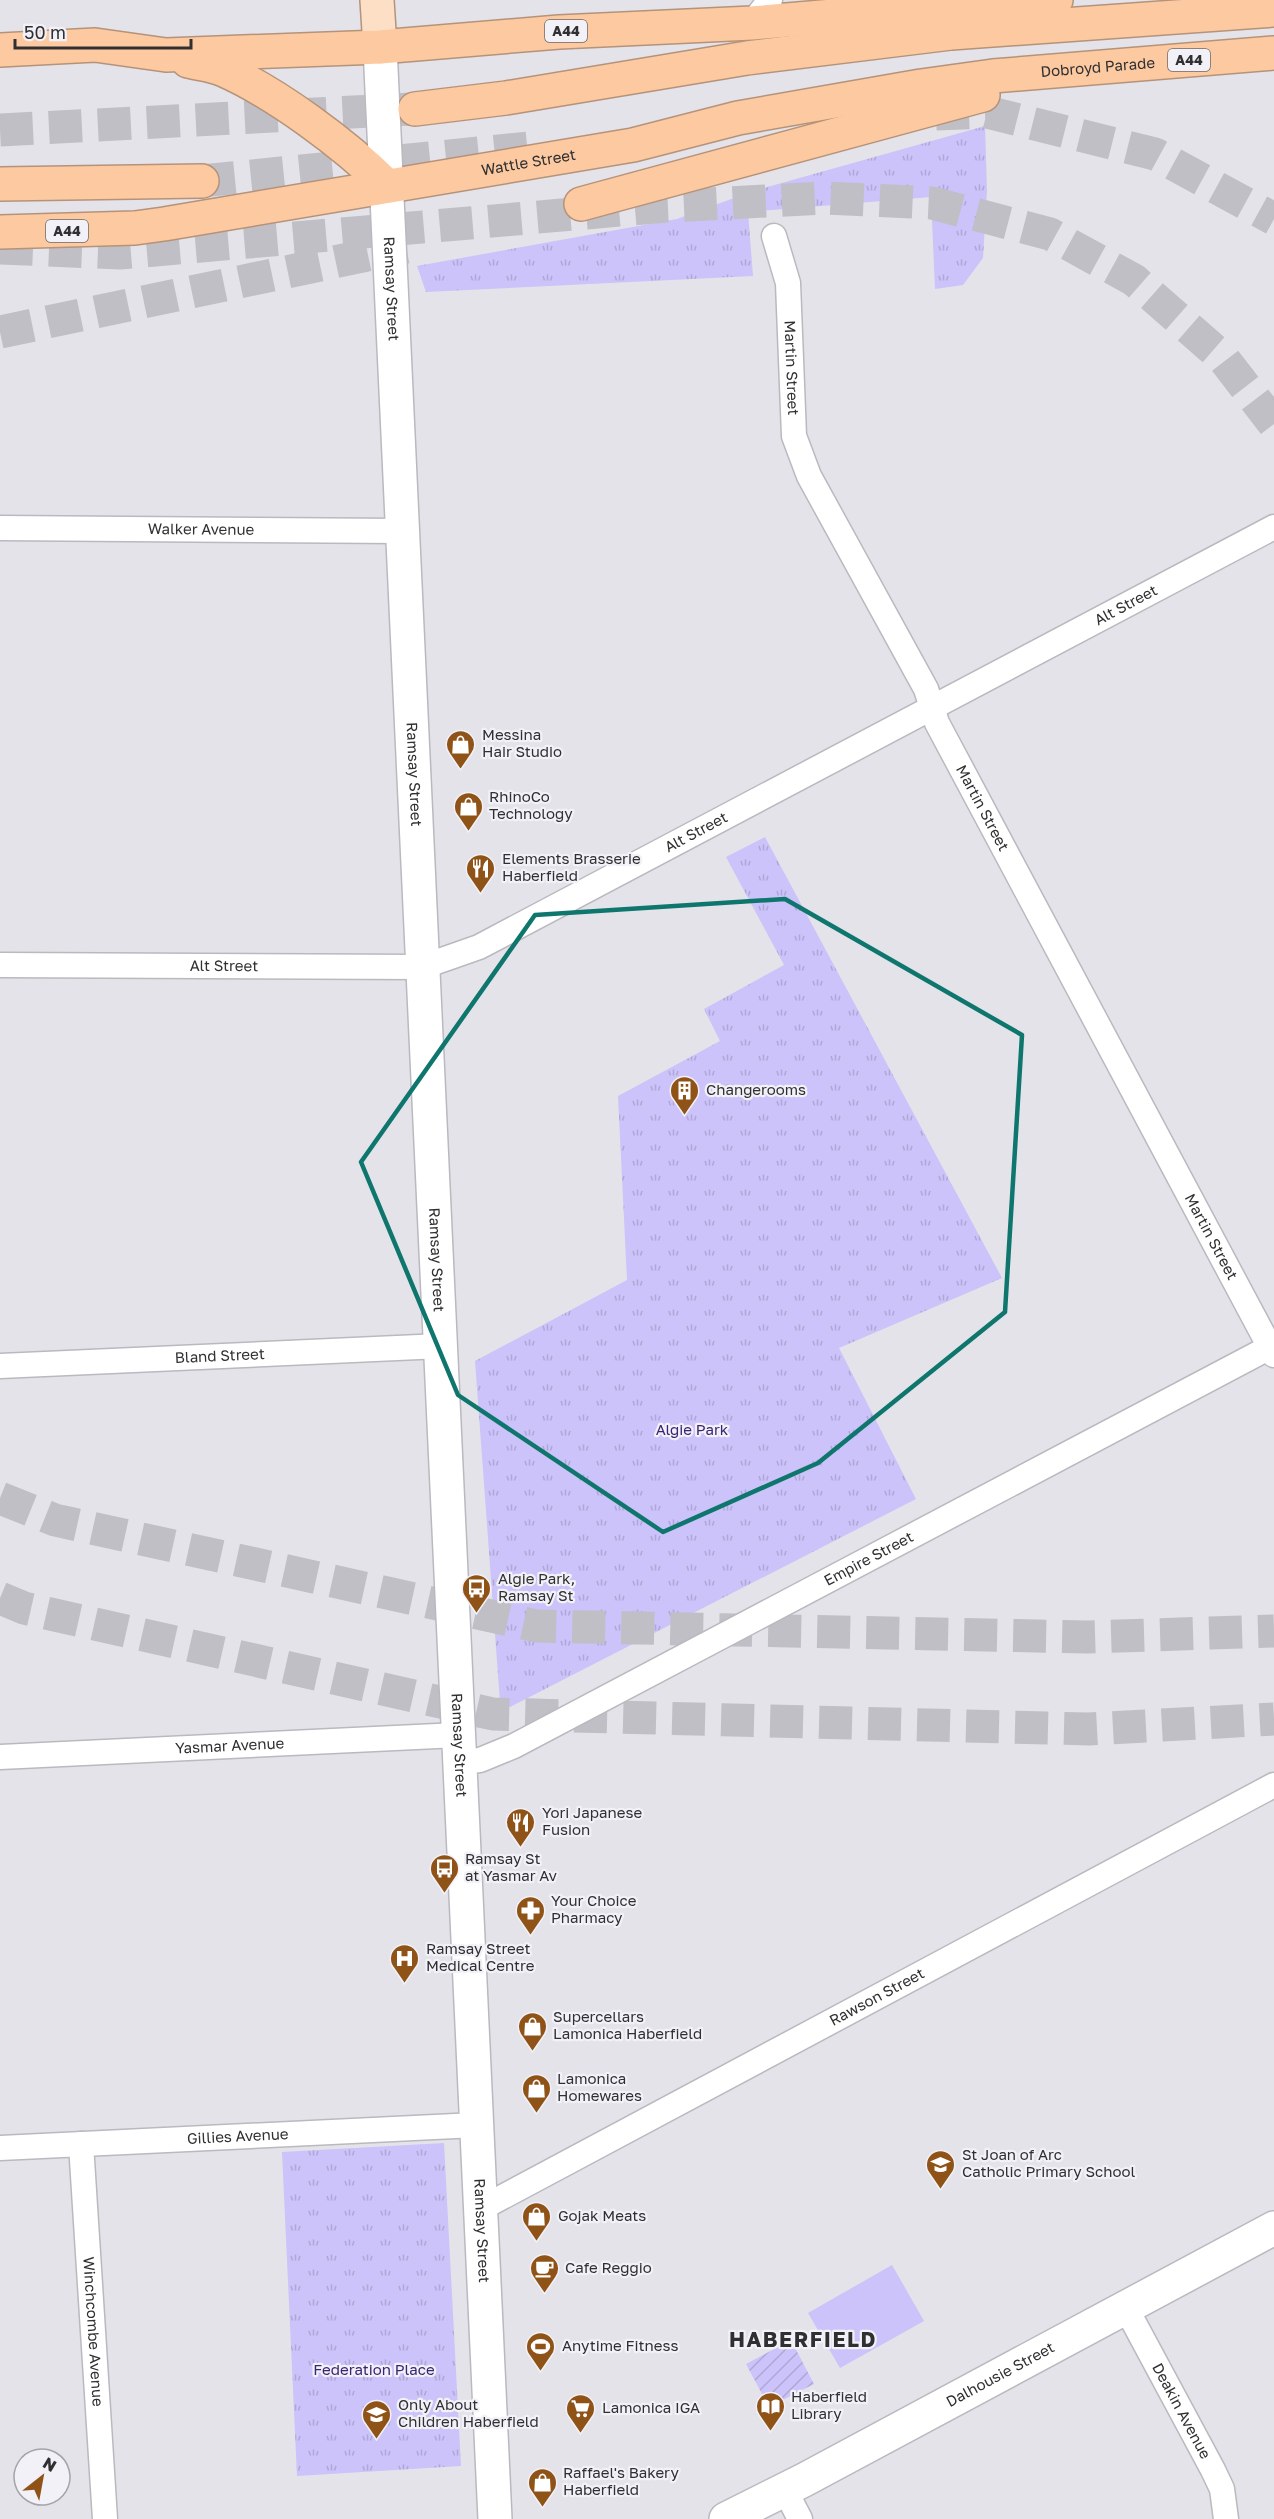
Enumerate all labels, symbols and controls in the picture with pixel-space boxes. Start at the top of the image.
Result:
scale bar [15,12,190,50]
road number: A44 [545,20,587,42]
text: 50 m [24,21,66,43]
road number: A44 [1168,49,1210,71]
street label: Dobroyd Parade [1040,53,1156,80]
street label: Wattle Street [480,145,577,178]
road number: A44 [46,220,88,242]
street label: Ramsay Street [381,236,404,341]
street label: Martin Street [781,320,803,416]
street label: Walker Avenue [148,519,255,538]
street label: Alt Street [1091,580,1160,628]
street label: Ramsay Street [403,722,426,827]
place label: Messina Hair Studio [482,725,562,760]
shop icon: Messina Hair Studio [445,728,477,770]
street label: Martin Street [953,761,1014,854]
place label: RhinoCo Technology [489,787,573,822]
shop icon: RhinoCo Technology [452,790,484,832]
street label: Alt Street [661,807,730,855]
place label: Elements Brasserie Haberfield [502,849,641,884]
restaurant icon: Elements Brasserie Haberfield [465,852,497,894]
street label: Alt Street [190,956,258,974]
building icon: Changerooms [669,1074,701,1116]
place label: Changerooms [706,1080,806,1098]
street label: Martin Street [1182,1190,1242,1283]
street label: Ramsay Street [426,1207,449,1312]
street label: Bland Street [174,1344,265,1366]
park label: Algie Park [656,1420,729,1438]
street label: Empire Street [821,1527,916,1589]
place label: Algie Park, Ramsay St [498,1569,575,1604]
bus stop icon: Algie Park, Ramsay St [461,1572,493,1614]
street label: Ramsay Street [449,1692,471,1798]
street label: Yasmar Avenue [175,1733,285,1757]
place label: Yori Japanese Fusion [542,1803,642,1838]
restaurant icon: Yori Japanese Fusion [505,1806,537,1848]
place label: Ramsay St at Yasmar Av [465,1849,557,1884]
bus stop icon: Ramsay St at Yasmar Av [428,1852,460,1894]
place label: Your Choice Pharmacy [551,1891,637,1926]
pharmacy icon: Your Choice Pharmacy [514,1894,546,1936]
place label: Ramsay Street Medical Centre [426,1939,535,1974]
hospital icon: Ramsay Street Medical Centre [389,1942,421,1984]
street label: Rawson Street [826,1963,927,2029]
place label: Supercellars Lamonica Haberfield [553,2007,702,2042]
shop icon: Supercellars Lamonica Haberfield [516,2010,548,2052]
place label: Lamonica Homewares [557,2069,642,2104]
shop icon: Lamonica Homewares [520,2072,552,2114]
street label: Gillies Avenue [186,2124,289,2147]
place label: St Joan of Arc Catholic Primary School [962,2145,1135,2180]
school or university icon: St Joan of Arc Catholic Primary School [925,2148,957,2190]
street label: Ramsay Street [471,2178,494,2283]
shop icon: Gojak Meats [521,2200,553,2242]
place label: Gojak Meats [558,2206,646,2224]
cafe icon: Cafe Reggio [528,2252,560,2294]
street label: Winchcombe Avenue [80,2256,108,2407]
place label: Cafe Reggio [565,2258,652,2276]
district label: HABERFIELD [729,2326,877,2352]
sports icon: Anytime Fitness [525,2330,557,2372]
place label: Anytime Fitness [562,2336,678,2354]
street label: Dalhousie Street [943,2338,1057,2410]
park label: Federation Place [313,2360,435,2378]
street label: Deakin Avenue [1149,2360,1215,2462]
place label: Haberfield Library [791,2387,867,2422]
library icon: Haberfield Library [754,2390,786,2432]
supermarket icon: Lamonica IGA [565,2392,597,2434]
place label: Only About Children Haberfield [398,2395,539,2430]
school or university icon: Only About Children Haberfield [361,2398,393,2440]
place label: Lamonica IGA [602,2398,700,2416]
north arrow [12,2447,72,2507]
text: N [39,2452,60,2476]
place label: Raffael's Bakery Haberfield [563,2463,679,2498]
shop icon: Raffael's Bakery Haberfield [526,2466,558,2508]

